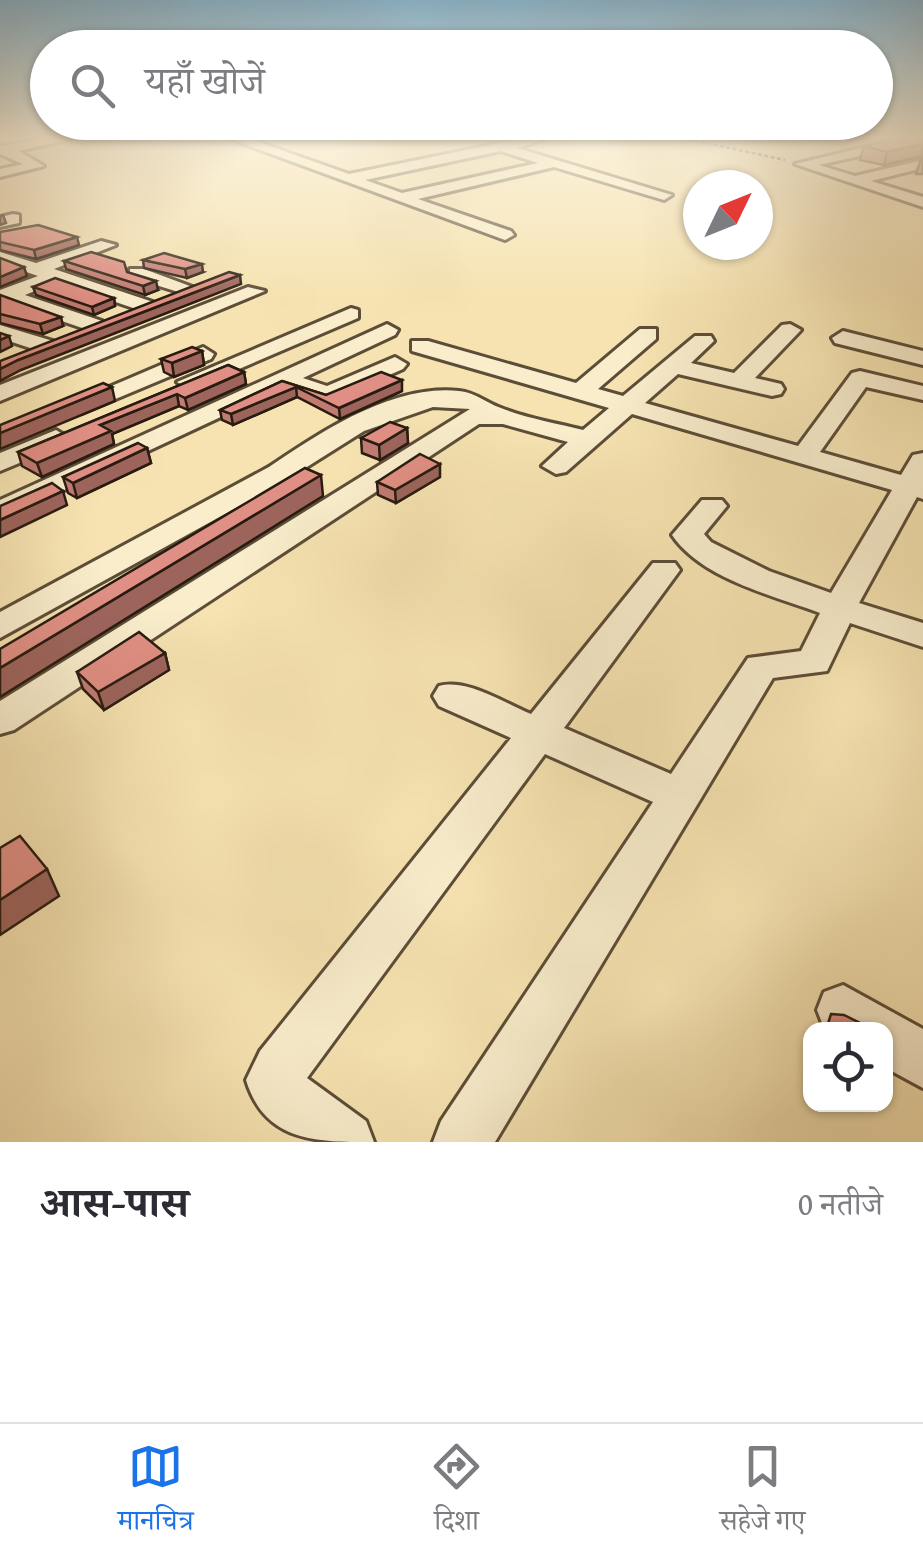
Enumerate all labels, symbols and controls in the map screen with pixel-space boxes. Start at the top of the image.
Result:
search box [30,30,893,140]
text: यहाँ खोजें [145,52,265,108]
icon: search [65,58,120,113]
north arrow [683,170,773,260]
map controls [803,1022,893,1112]
button: locate [803,1022,893,1112]
text: आस-पास [40,1171,189,1232]
text: 0 नतीजे [798,1180,883,1227]
tab: मानचित्र [118,1439,194,1548]
tab: दिशा [429,1439,484,1548]
tab: सहेजे गए [719,1439,805,1548]

